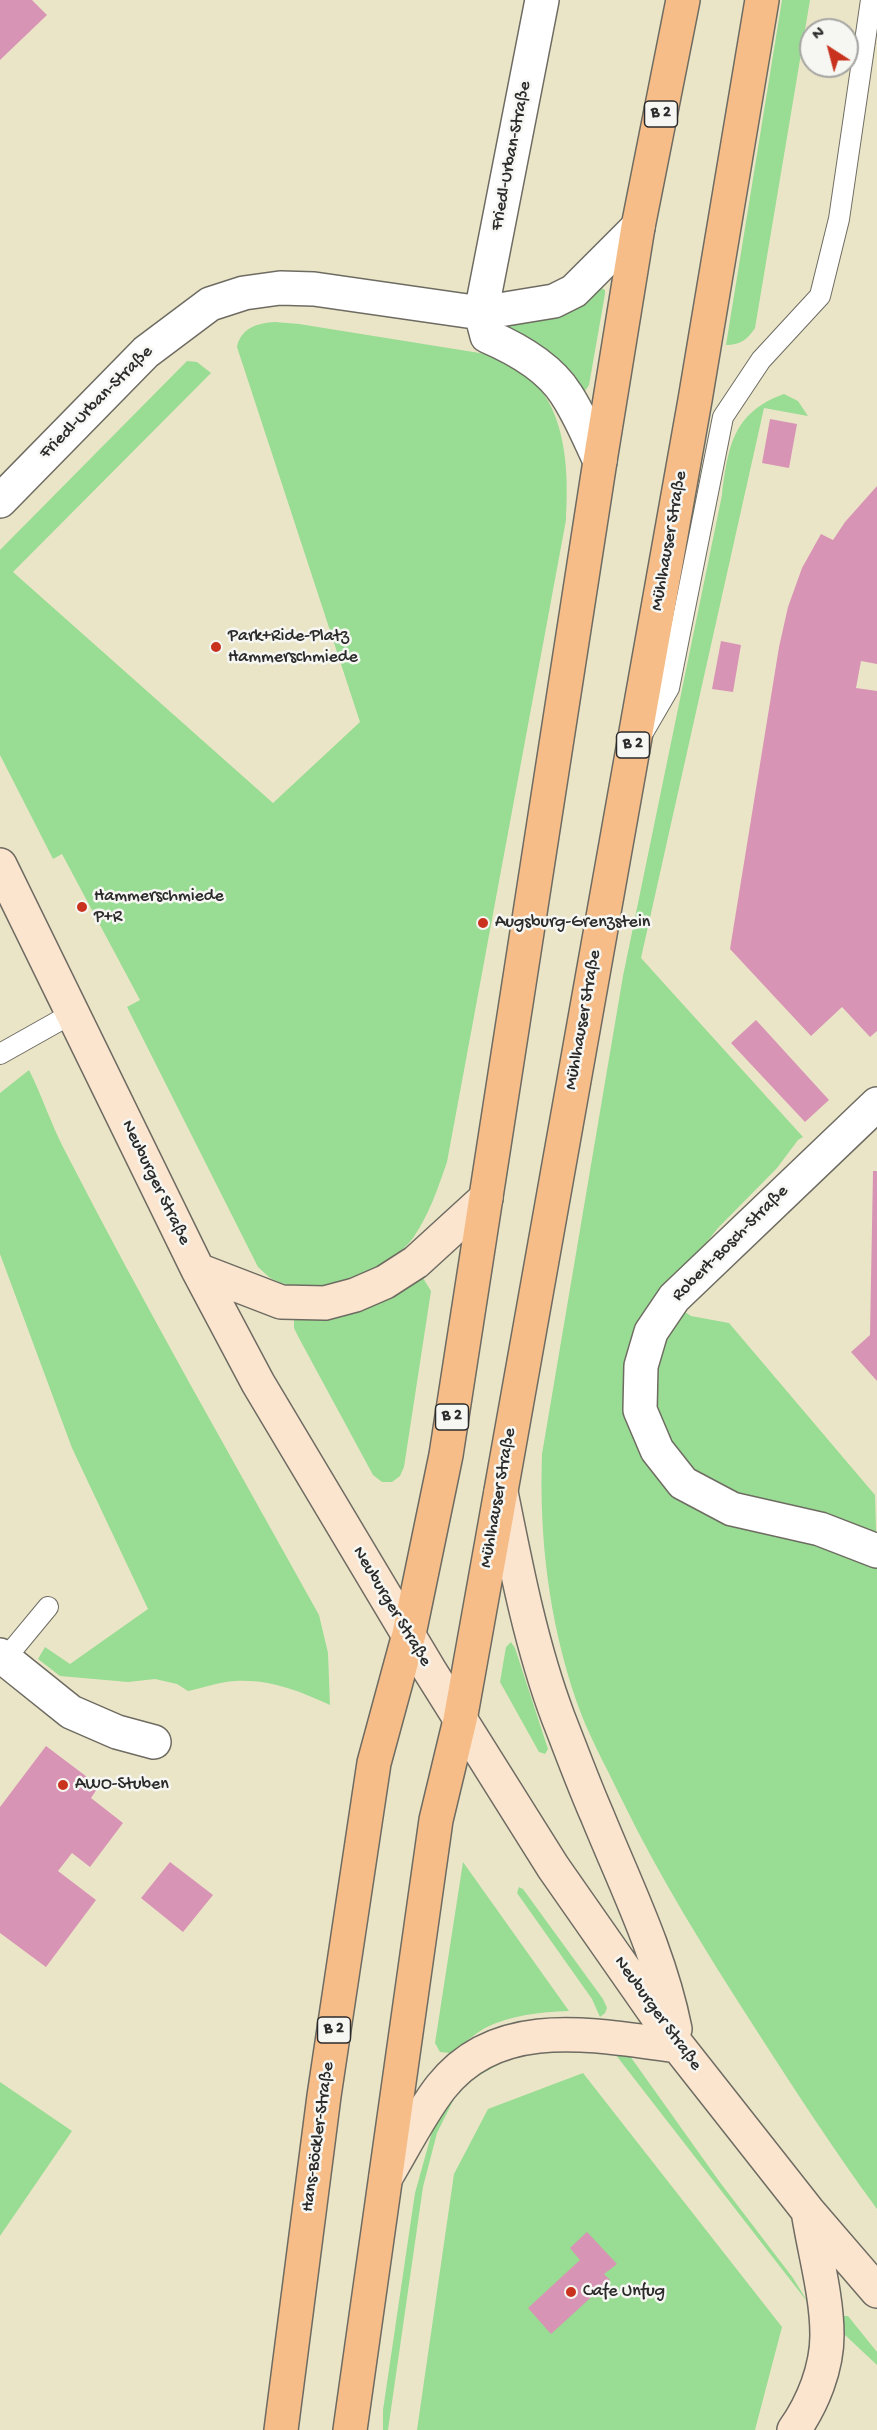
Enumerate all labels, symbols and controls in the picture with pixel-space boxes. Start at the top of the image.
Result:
north arrow [799,18,859,78]
text: N [809,24,829,45]
street label: Friedl-Urban-Straße [487,79,537,233]
road number: B 2 [644,101,678,127]
street label: Friedl-Urban-Straße [36,342,158,464]
street label: Mühlhauser Straße [647,469,693,613]
place label: Park+Ride-Platz Hammerschmiede [228,626,358,668]
marker: Park+Ride-Platz Hammerschmiede [209,640,223,654]
road number: B 2 [616,732,650,758]
place label: Hammerschmiede P+R [94,886,224,928]
marker: Hammerschmiede P+R [75,900,89,914]
place label: Augsburg-Grenzstein [495,912,650,934]
marker: Augsburg-Grenzstein [476,916,490,930]
street label: Mühlhauser Straße [561,948,607,1092]
street label: Neuburger Straße [115,1117,195,1249]
street label: Robert-Bosch-Straße [668,1181,794,1307]
road number: B 2 [436,1404,468,1430]
street label: Mühlhauser Straße [476,1426,522,1570]
street label: Neuburger Straße [347,1543,435,1671]
place label: AWO-Stuben [75,1774,169,1796]
marker: AWO-Stuben [56,1778,70,1792]
street label: Neuburger Straße [608,1953,706,2075]
road number: B 2 [318,2017,350,2043]
street label: Hans-Böckler-Straße [298,2061,340,2213]
place label: Cafe Unfug [583,2281,665,2303]
marker: Cafe Unfug [564,2285,578,2299]

